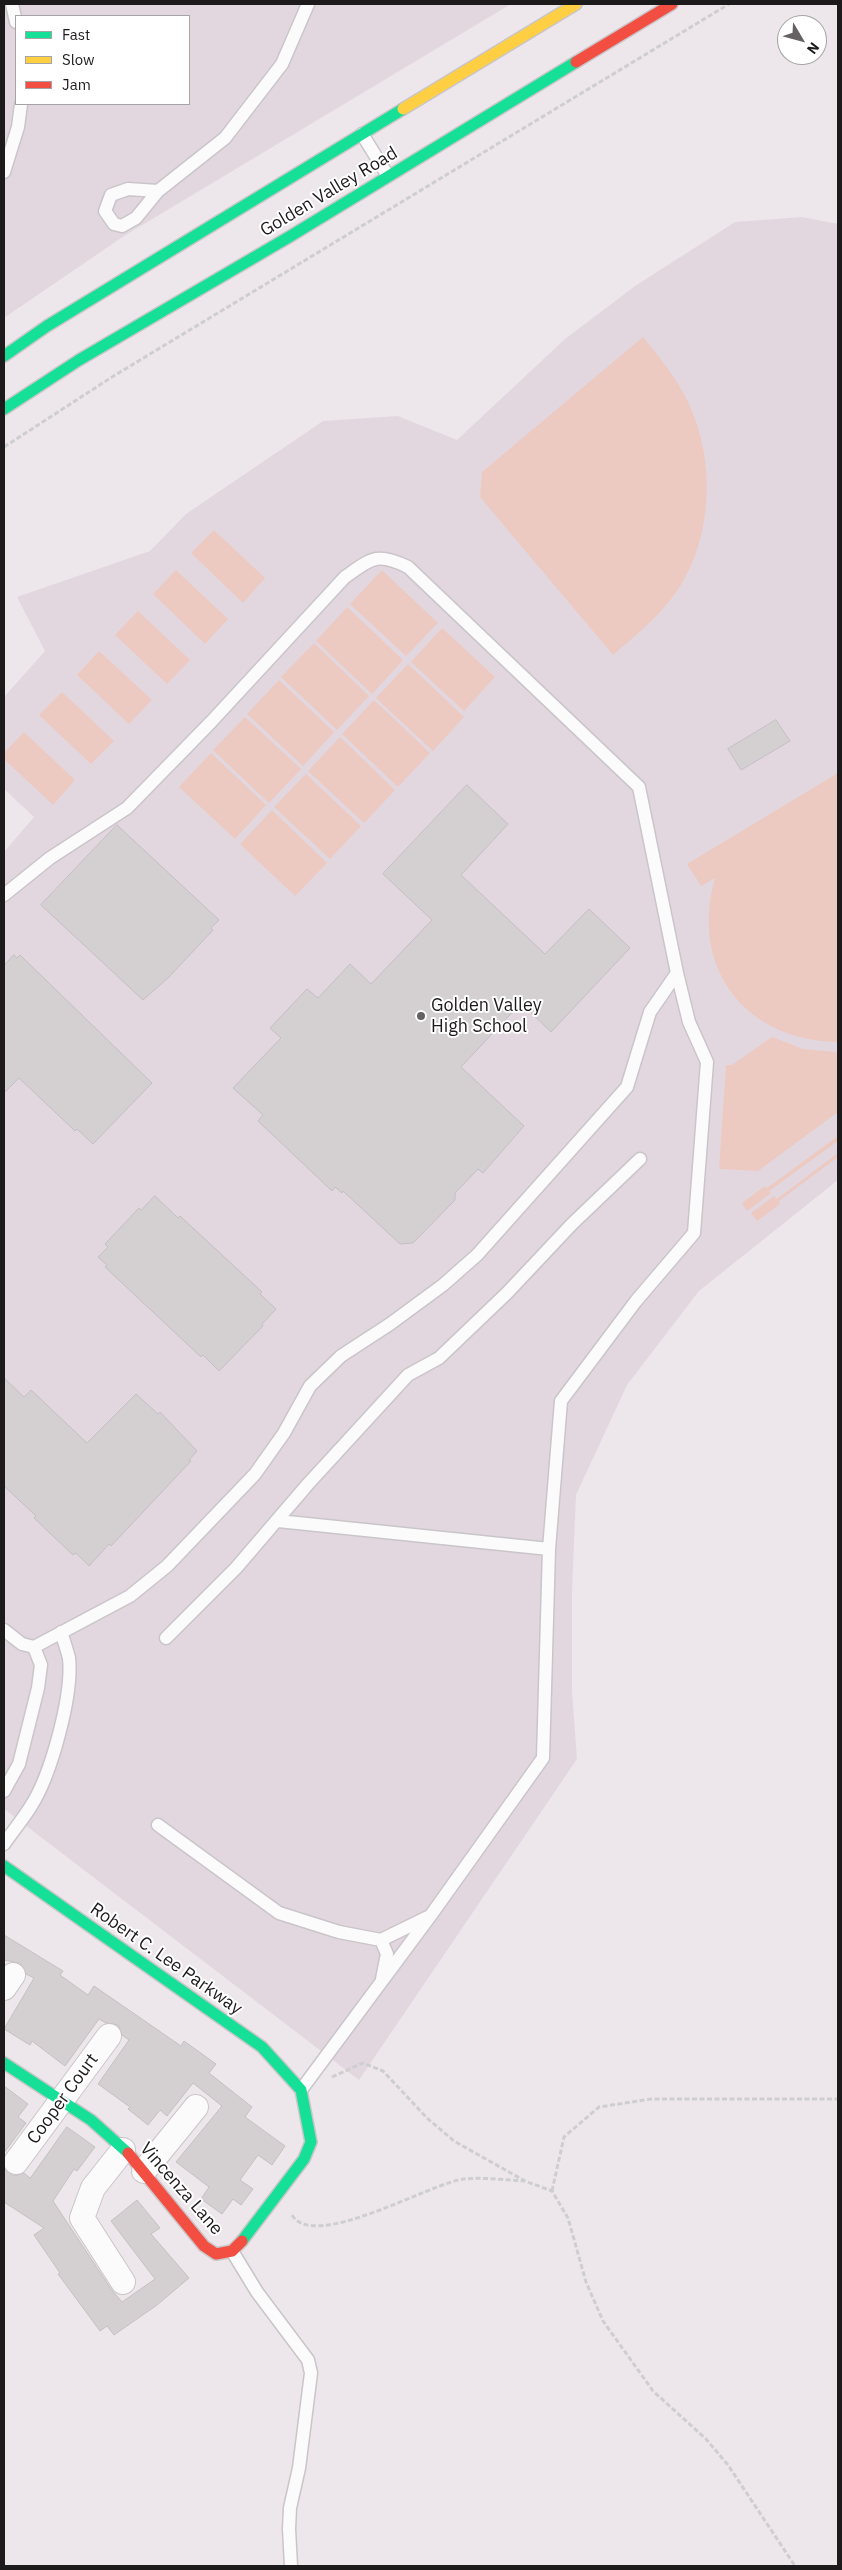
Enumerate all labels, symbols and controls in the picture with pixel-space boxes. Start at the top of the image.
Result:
legend [15,15,190,105]
north arrow [777,15,827,65]
text: Fast [62,25,90,44]
text: N [803,39,823,58]
text: Slow [62,50,95,69]
text: Jam [62,75,91,94]
street label: Golden Valley Road [256,142,402,242]
place label: Golden Valley High School [431,995,542,1038]
marker: Golden Valley High School [415,1010,427,1022]
street label: Robert C. Lee Parkway [86,1898,246,2020]
street label: Cooper Court [23,2049,103,2149]
street label: Vincenza Lane [135,2138,227,2240]

